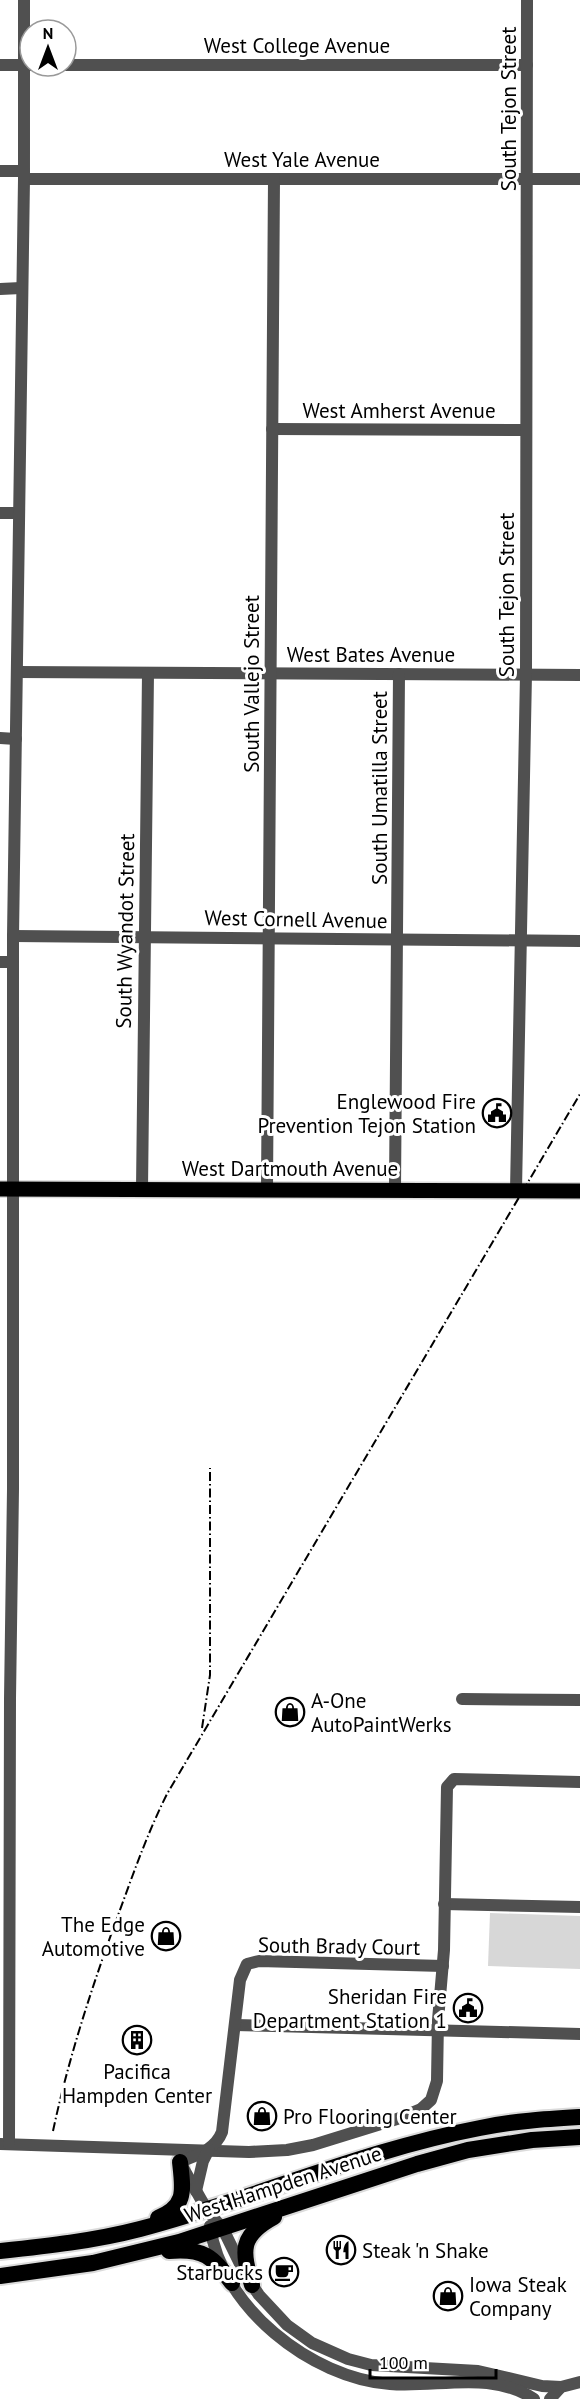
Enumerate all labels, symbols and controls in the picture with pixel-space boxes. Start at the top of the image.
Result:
north arrow [18,18,78,78]
text: N [43,23,53,43]
street label: South Tejon Street [495,27,522,191]
street label: West College Avenue [204,32,390,59]
street label: West Yale Avenue [224,146,380,173]
street label: West Amherst Avenue [302,397,496,424]
street label: South Tejon Street [493,513,520,677]
street label: South Vallejo Street [238,595,265,773]
street label: West Bates Avenue [287,641,455,668]
street label: South Umatilla Street [366,691,393,885]
street label: South Wyandot Street [110,833,140,1029]
street label: West Cornell Avenue [204,904,388,934]
place label: Englewood Fire Prevention Tejon Station [257,1088,476,1139]
public building icon: Englewood Fire Prevention Tejon Station [481,1097,513,1129]
street label: West Dartmouth Avenue [182,1155,398,1182]
place label: A-One AutoPaintWerks [311,1687,452,1738]
shop icon: A-One AutoPaintWerks [274,1696,306,1728]
place label: The Edge Automotive [42,1911,145,1962]
shop icon: The Edge Automotive [150,1920,182,1952]
street label: South Brady Court [258,1931,420,1961]
place label: Sheridan Fire Department Station 1 [253,1983,447,2034]
public building icon: Sheridan Fire Department Station 1 [452,1992,484,2024]
building icon: Pacifica Hampden Center [121,2024,153,2056]
place label: Pacifica Hampden Center [62,2058,212,2109]
shop icon: Pro Flooring Center [246,2100,278,2132]
place label: Pro Flooring Center [283,2103,457,2130]
street label: West Hampden Avenue [181,2139,385,2229]
restaurant icon: Steak 'n Shake [325,2234,357,2266]
place label: Steak 'n Shake [362,2237,489,2264]
cafe icon: Starbucks [268,2256,300,2288]
place label: Starbucks [176,2259,263,2286]
place label: Iowa Steak Company [469,2271,567,2322]
shop icon: Iowa Steak Company [432,2280,464,2312]
scale bar [370,2342,496,2380]
text: 100 m [379,2351,428,2374]

